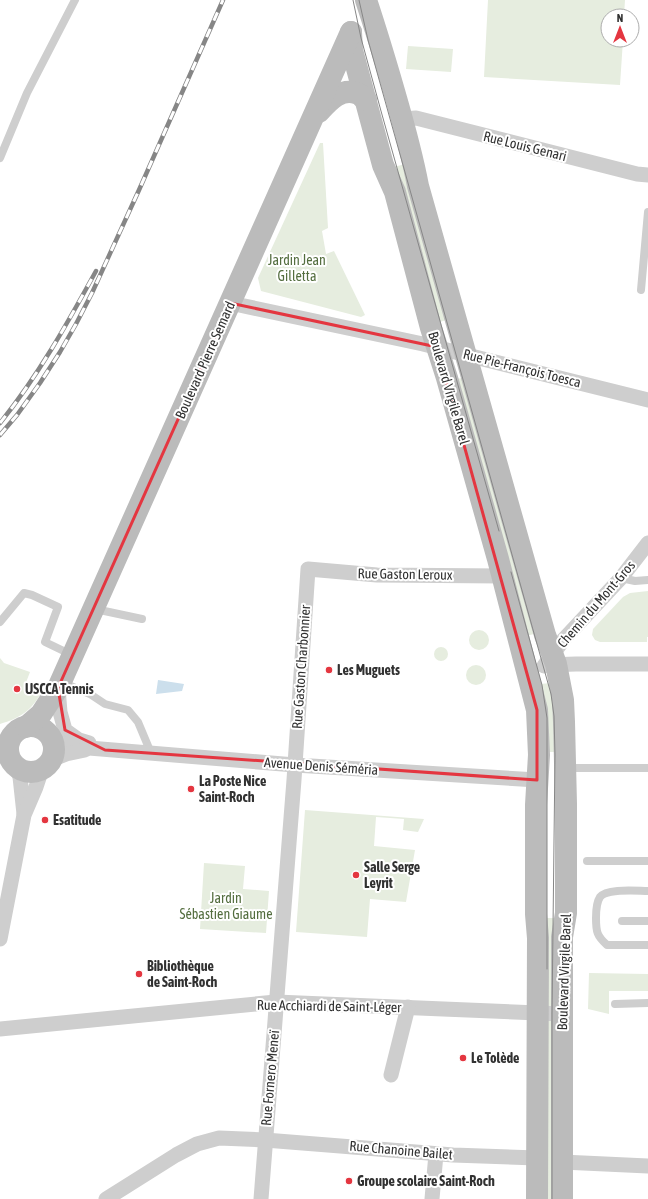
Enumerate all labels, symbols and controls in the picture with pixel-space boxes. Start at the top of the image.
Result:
north arrow [600,8,640,48]
text: N [617,12,623,24]
street label: Rue Louis Genari [482,128,568,164]
park label: Jardin Jean Gilletta [268,252,326,284]
street label: Boulevard Pierre Semard [172,299,238,421]
street label: Boulevard Virgile Barel [425,330,473,447]
street label: Rue Pie-François Toesca [461,346,583,390]
street label: Chemin du Mont-Gros [554,557,638,651]
street label: Rue Gaston Leroux [357,565,453,583]
street label: Rue Gaston Charbonnier [289,604,313,730]
place label: Les Muguets [337,662,400,678]
marker: Les Muguets [324,665,334,675]
place label: USCCA Tennis [25,681,94,697]
marker: USCCA Tennis [12,684,22,694]
street label: Avenue Denis Séméria [263,754,379,778]
place label: La Poste Nice Saint-Roch [199,773,266,805]
marker: La Poste Nice Saint-Roch [186,784,196,794]
place label: Esatitude [53,812,101,828]
marker: Esatitude [40,815,50,825]
place label: Salle Serge Leyrit [364,859,420,891]
marker: Salle Serge Leyrit [351,870,361,880]
park label: Jardin Sébastien Giaume [180,890,273,922]
street label: Boulevard Virgile Barel [554,913,574,1031]
place label: Bibliothèque de Saint-Roch [147,958,218,990]
marker: Bibliothèque de Saint-Roch [134,969,144,979]
street label: Rue Acchiardi de Saint-Léger [257,997,402,1015]
street label: Rue Fornero Meneï [258,1029,282,1127]
place label: Le Tolède [471,1050,519,1066]
marker: Le Tolède [458,1053,468,1063]
street label: Rue Chanoine Bailet [349,1138,453,1162]
place label: Groupe scolaire Saint-Roch [357,1173,495,1189]
marker: Groupe scolaire Saint-Roch [344,1176,354,1186]

